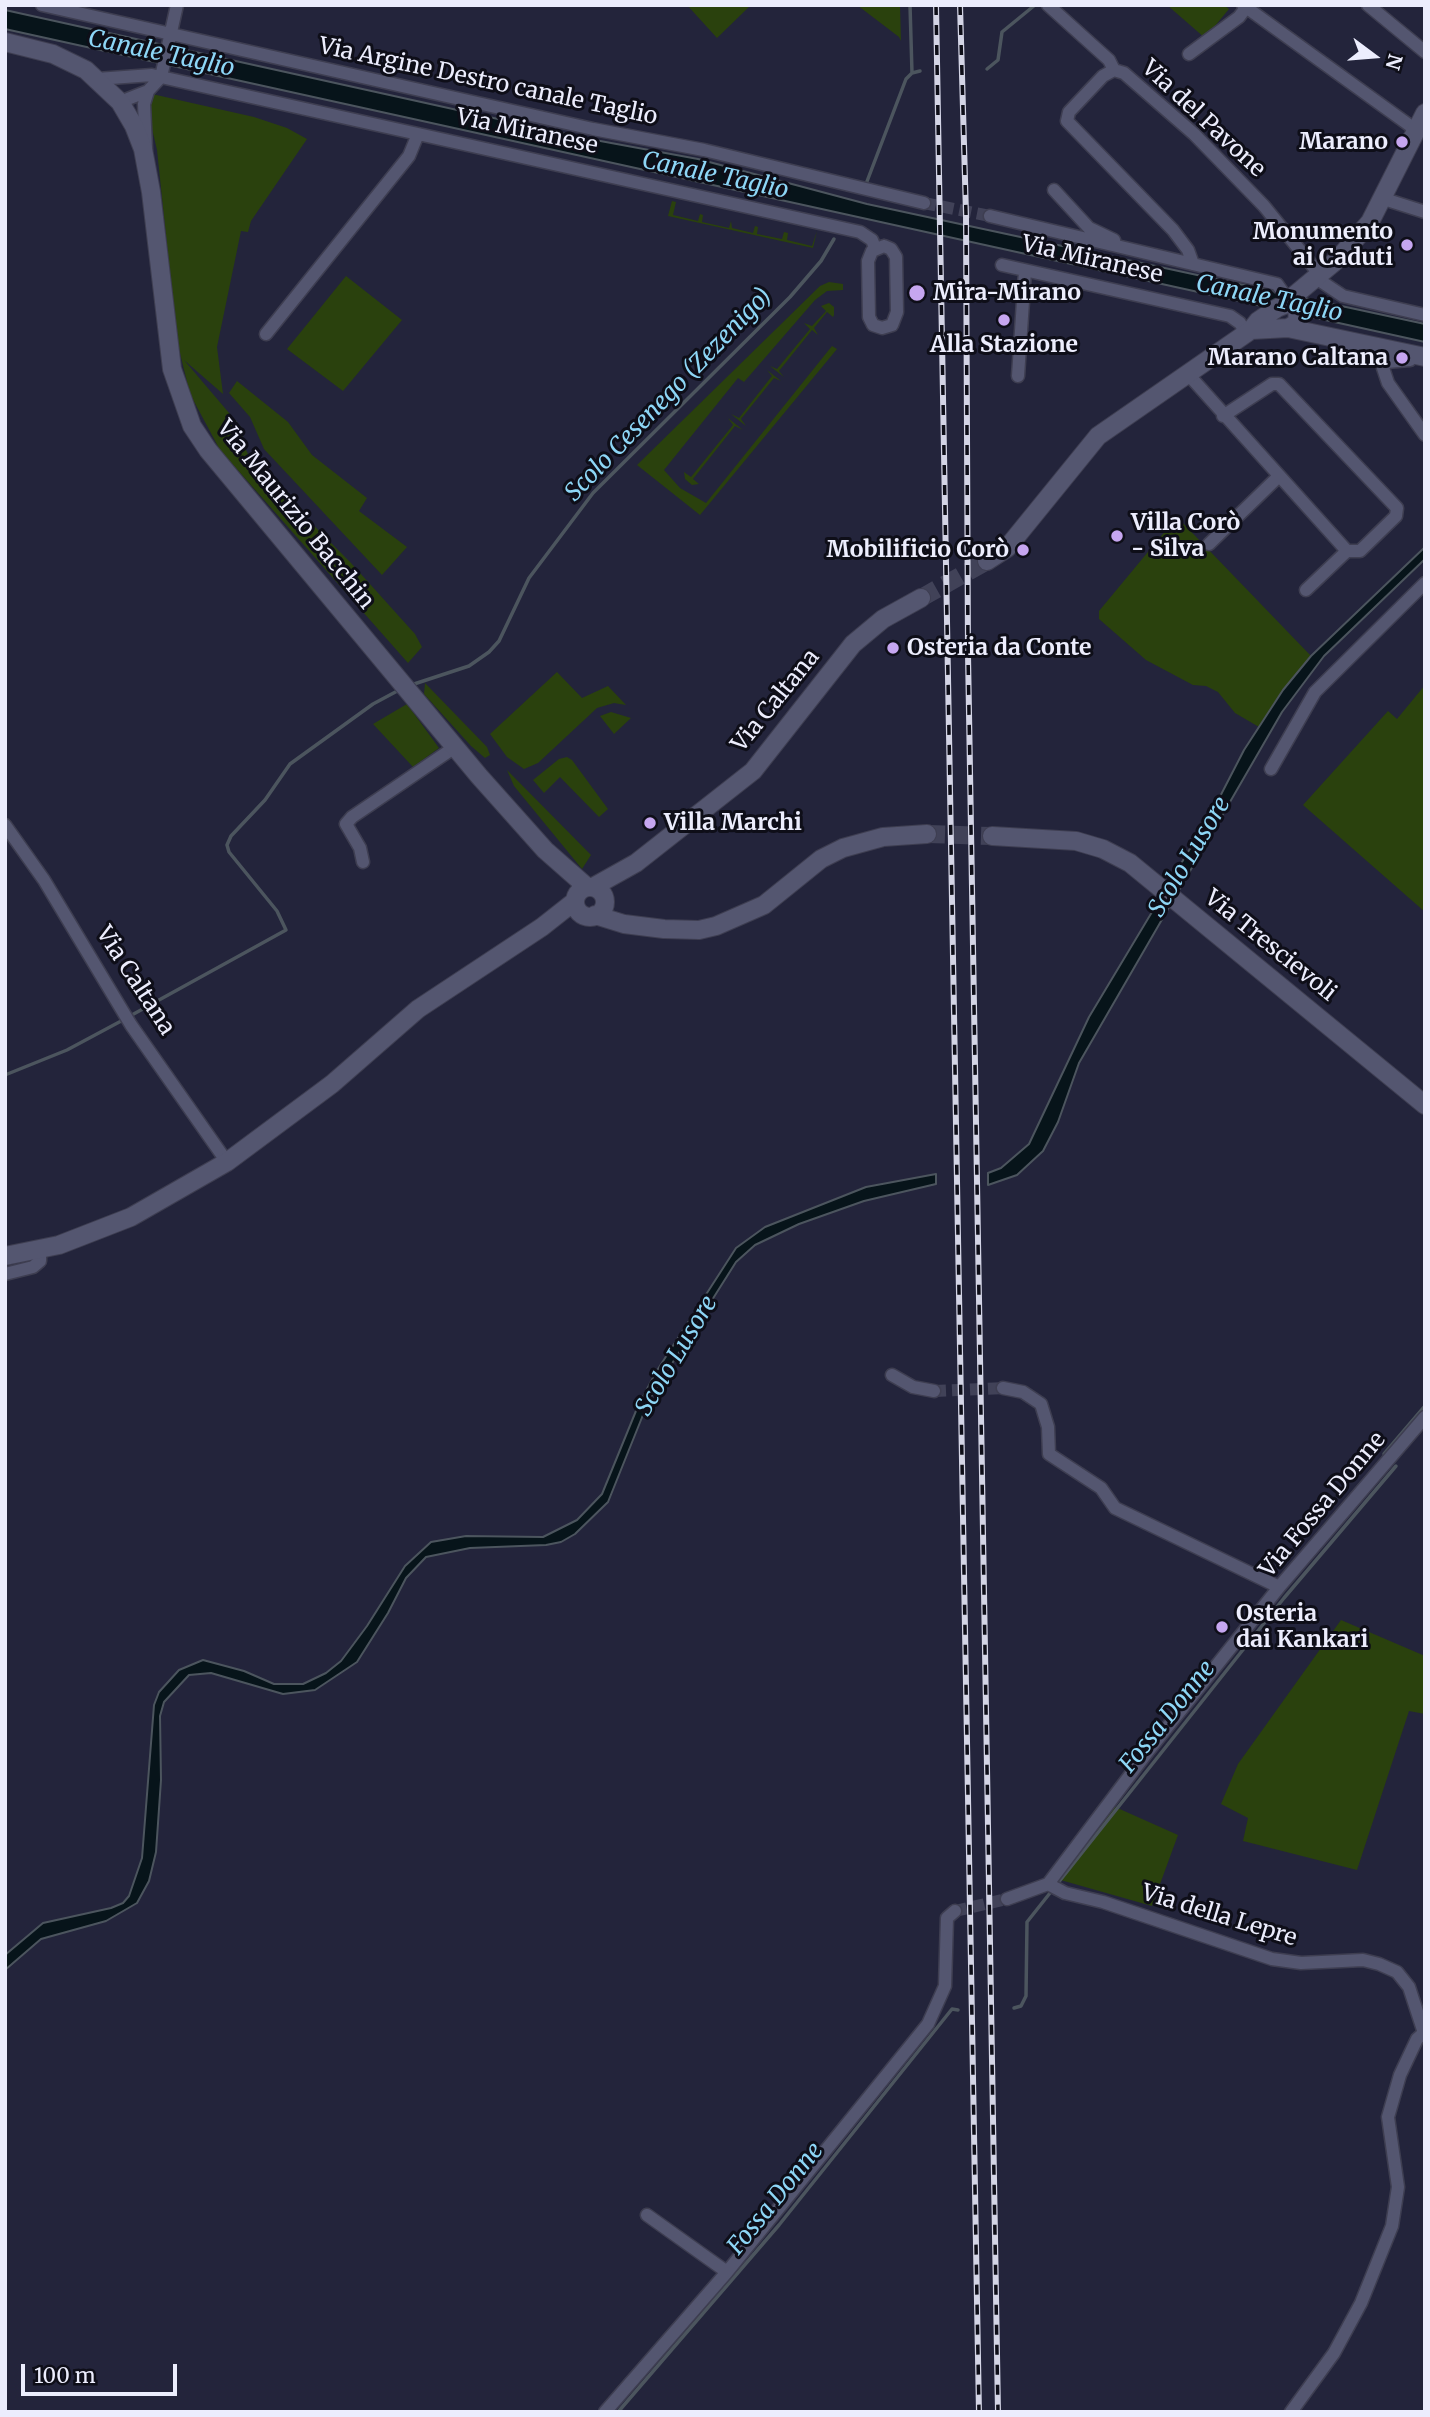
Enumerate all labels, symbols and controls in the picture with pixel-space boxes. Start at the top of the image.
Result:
north arrow [1339,21,1409,91]
water label: Canale Taglio [85,24,237,84]
street label: Via Argine Destro canale Taglio [316,33,660,131]
text: N [1381,51,1408,72]
street label: Via del Pavone [1135,55,1271,183]
street label: Via Miranese [454,104,600,160]
place label: Marano [1299,128,1388,156]
marker: Marano [1394,134,1410,150]
water label: Canale Taglio [639,146,791,206]
place label: Monumento ai Caduti [1253,218,1393,272]
street label: Via Miranese [1019,230,1165,290]
marker: Monumento ai Caduti [1399,237,1415,253]
water label: Canale Taglio [1193,269,1345,329]
place label: Mira-Mirano [933,279,1081,307]
water label: Scolo Cesenego (Zezenigo) [560,282,778,508]
marker: Mira-Mirano [907,283,927,303]
marker: Alla Stazione [996,312,1012,328]
place label: Alla Stazione [930,331,1078,359]
place label: Marano Caltana [1208,344,1388,372]
marker: Marano Caltana [1394,350,1410,366]
street label: Via Maurizio Bacchin [210,415,380,615]
place label: Villa Corò - Silva [1131,509,1240,563]
marker: Villa Corò - Silva [1109,528,1125,544]
place label: Mobilificio Corò [826,536,1009,564]
marker: Mobilificio Corò [1015,542,1031,558]
place label: Osteria da Conte [907,634,1091,662]
marker: Osteria da Conte [885,640,901,656]
street label: Via Caltana [726,644,826,758]
water label: Scolo Lusore [1143,792,1237,922]
place label: Villa Marchi [664,809,802,837]
marker: Villa Marchi [642,815,658,831]
street label: Via Trescievoli [1199,885,1341,1007]
street label: Via Caltana [90,922,180,1040]
water label: Scolo Lusore [630,1291,724,1421]
street label: Via Fossa Donne [1254,1427,1392,1583]
place label: Osteria dai Kankari [1236,1600,1368,1654]
marker: Osteria dai Kankari [1214,1619,1230,1635]
water label: Fossa Donne [1114,1655,1222,1779]
street label: Via della Lepre [1138,1879,1300,1953]
water label: Fossa Donne [722,2137,830,2261]
scale bar [24,2350,180,2394]
text: 100 m [34,2362,96,2389]

